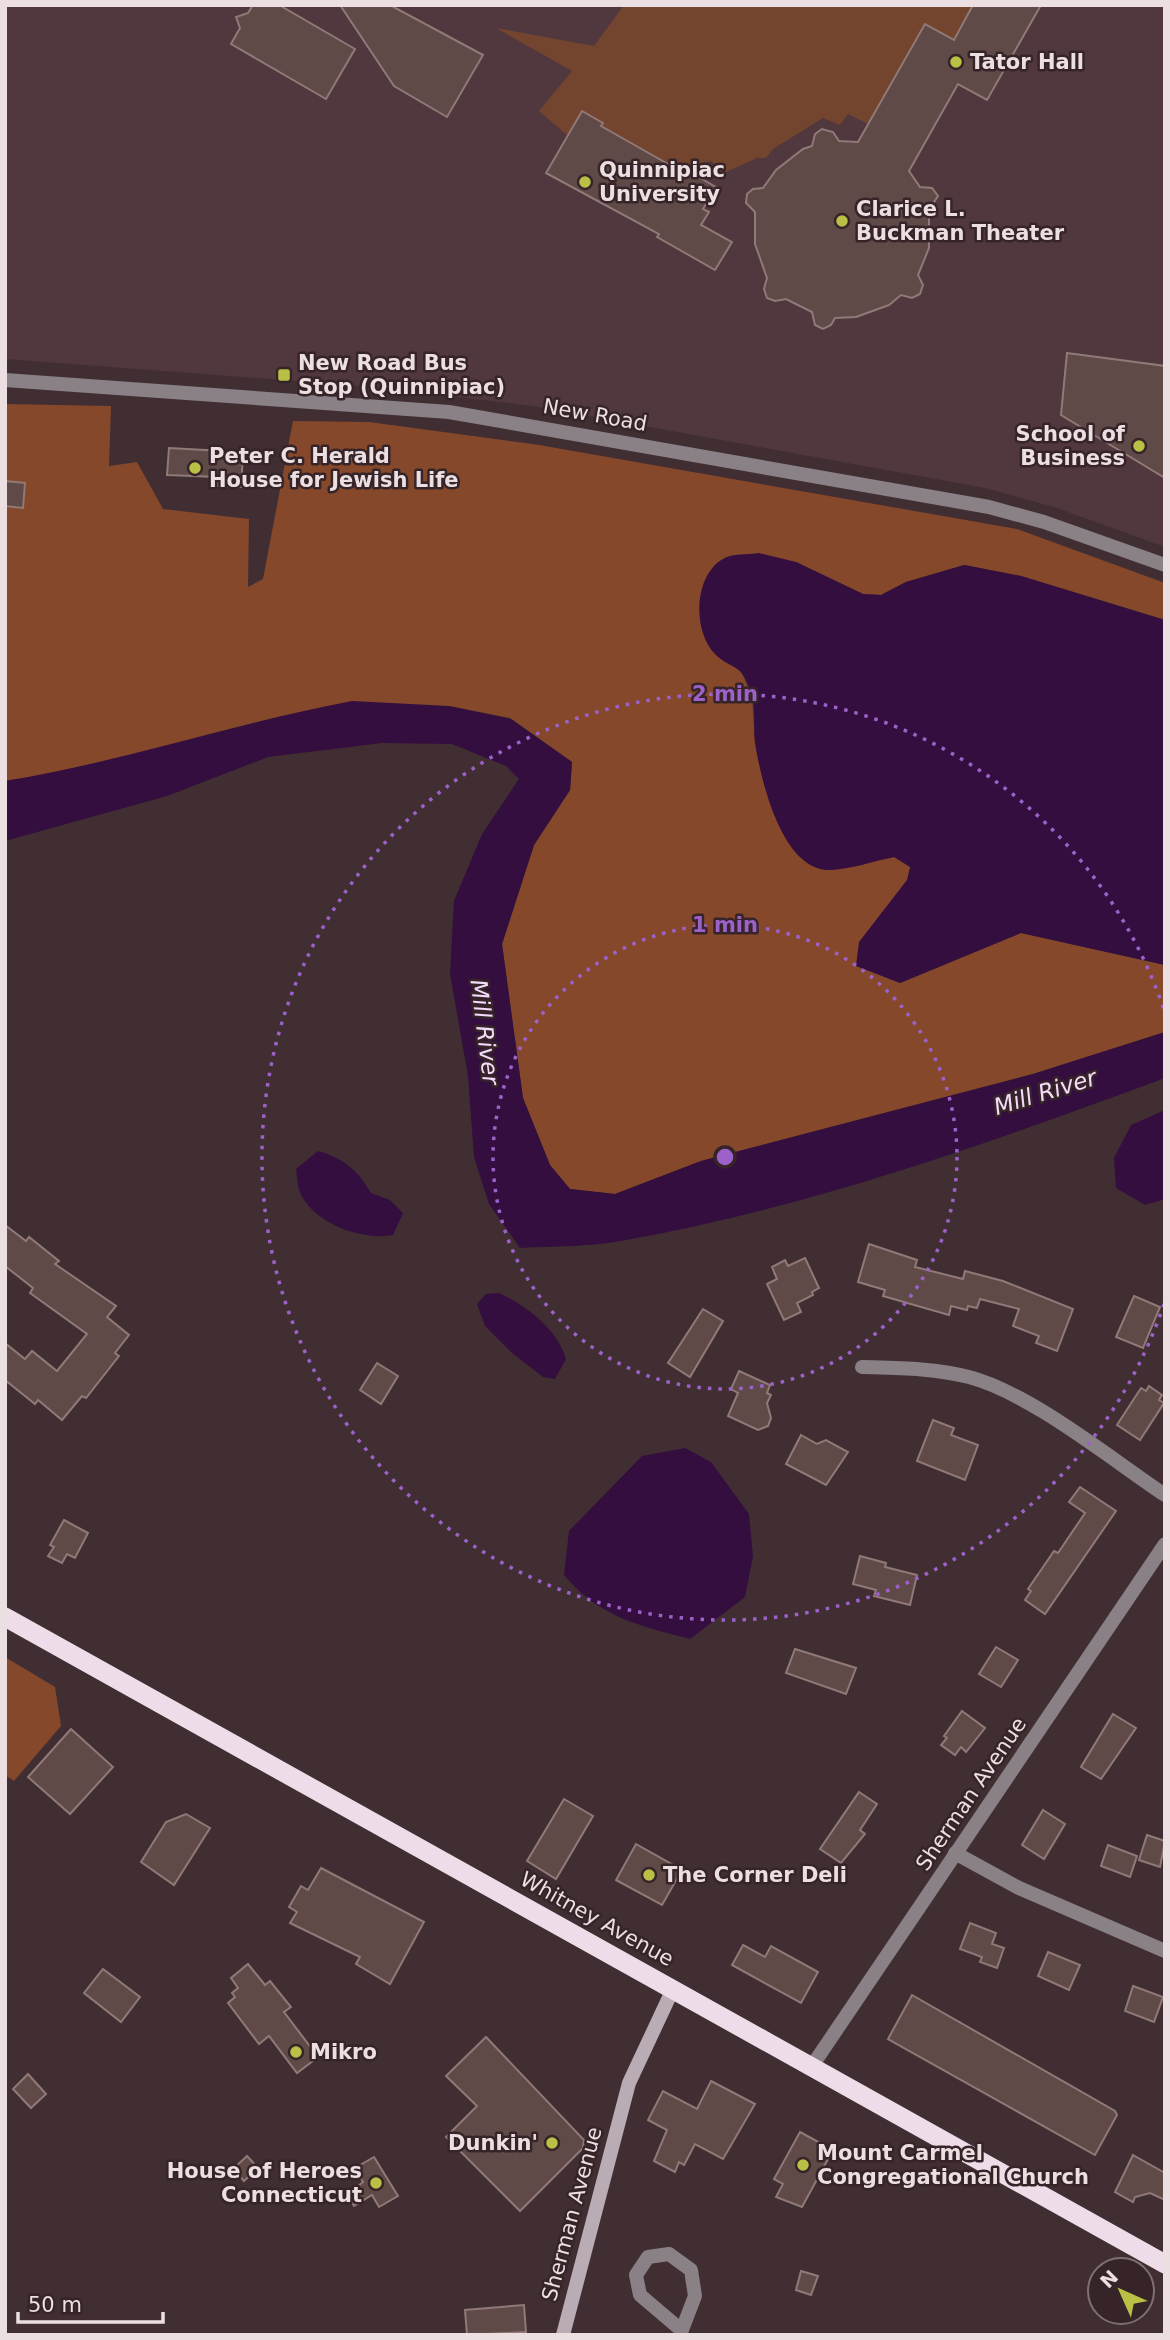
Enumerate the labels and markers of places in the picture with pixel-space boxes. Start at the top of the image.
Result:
place label: Tator Hall [970,50,1084,74]
marker: Tator Hall [948,54,964,70]
place label: Quinnipiac University [599,158,725,206]
marker: Quinnipiac University [577,174,593,190]
place label: Clarice L. Buckman Theater [856,197,1065,245]
marker: Clarice L. Buckman Theater [834,213,850,229]
place label: New Road Bus Stop (Quinnipiac) [298,351,505,399]
marker: New Road Bus Stop (Quinnipiac) [276,367,292,383]
place label: School of Business [1016,422,1126,470]
marker: School of Business [1131,438,1147,454]
place label: Peter C. Herald House for Jewish Life [209,444,459,492]
marker: Peter C. Herald House for Jewish Life [187,460,203,476]
centre of rings [713,1145,737,1169]
place label: The Corner Deli [663,1863,847,1887]
marker: The Corner Deli [641,1867,657,1883]
place label: Mikro [310,2040,377,2064]
marker: Mikro [288,2044,304,2060]
place label: Dunkin' [448,2131,538,2155]
marker: Dunkin' [544,2135,560,2151]
place label: Mount Carmel Congregational Church [817,2141,1089,2189]
marker: Mount Carmel Congregational Church [795,2157,811,2173]
place label: House of Heroes Connecticut [167,2159,362,2207]
marker: House of Heroes Connecticut [368,2175,384,2191]

